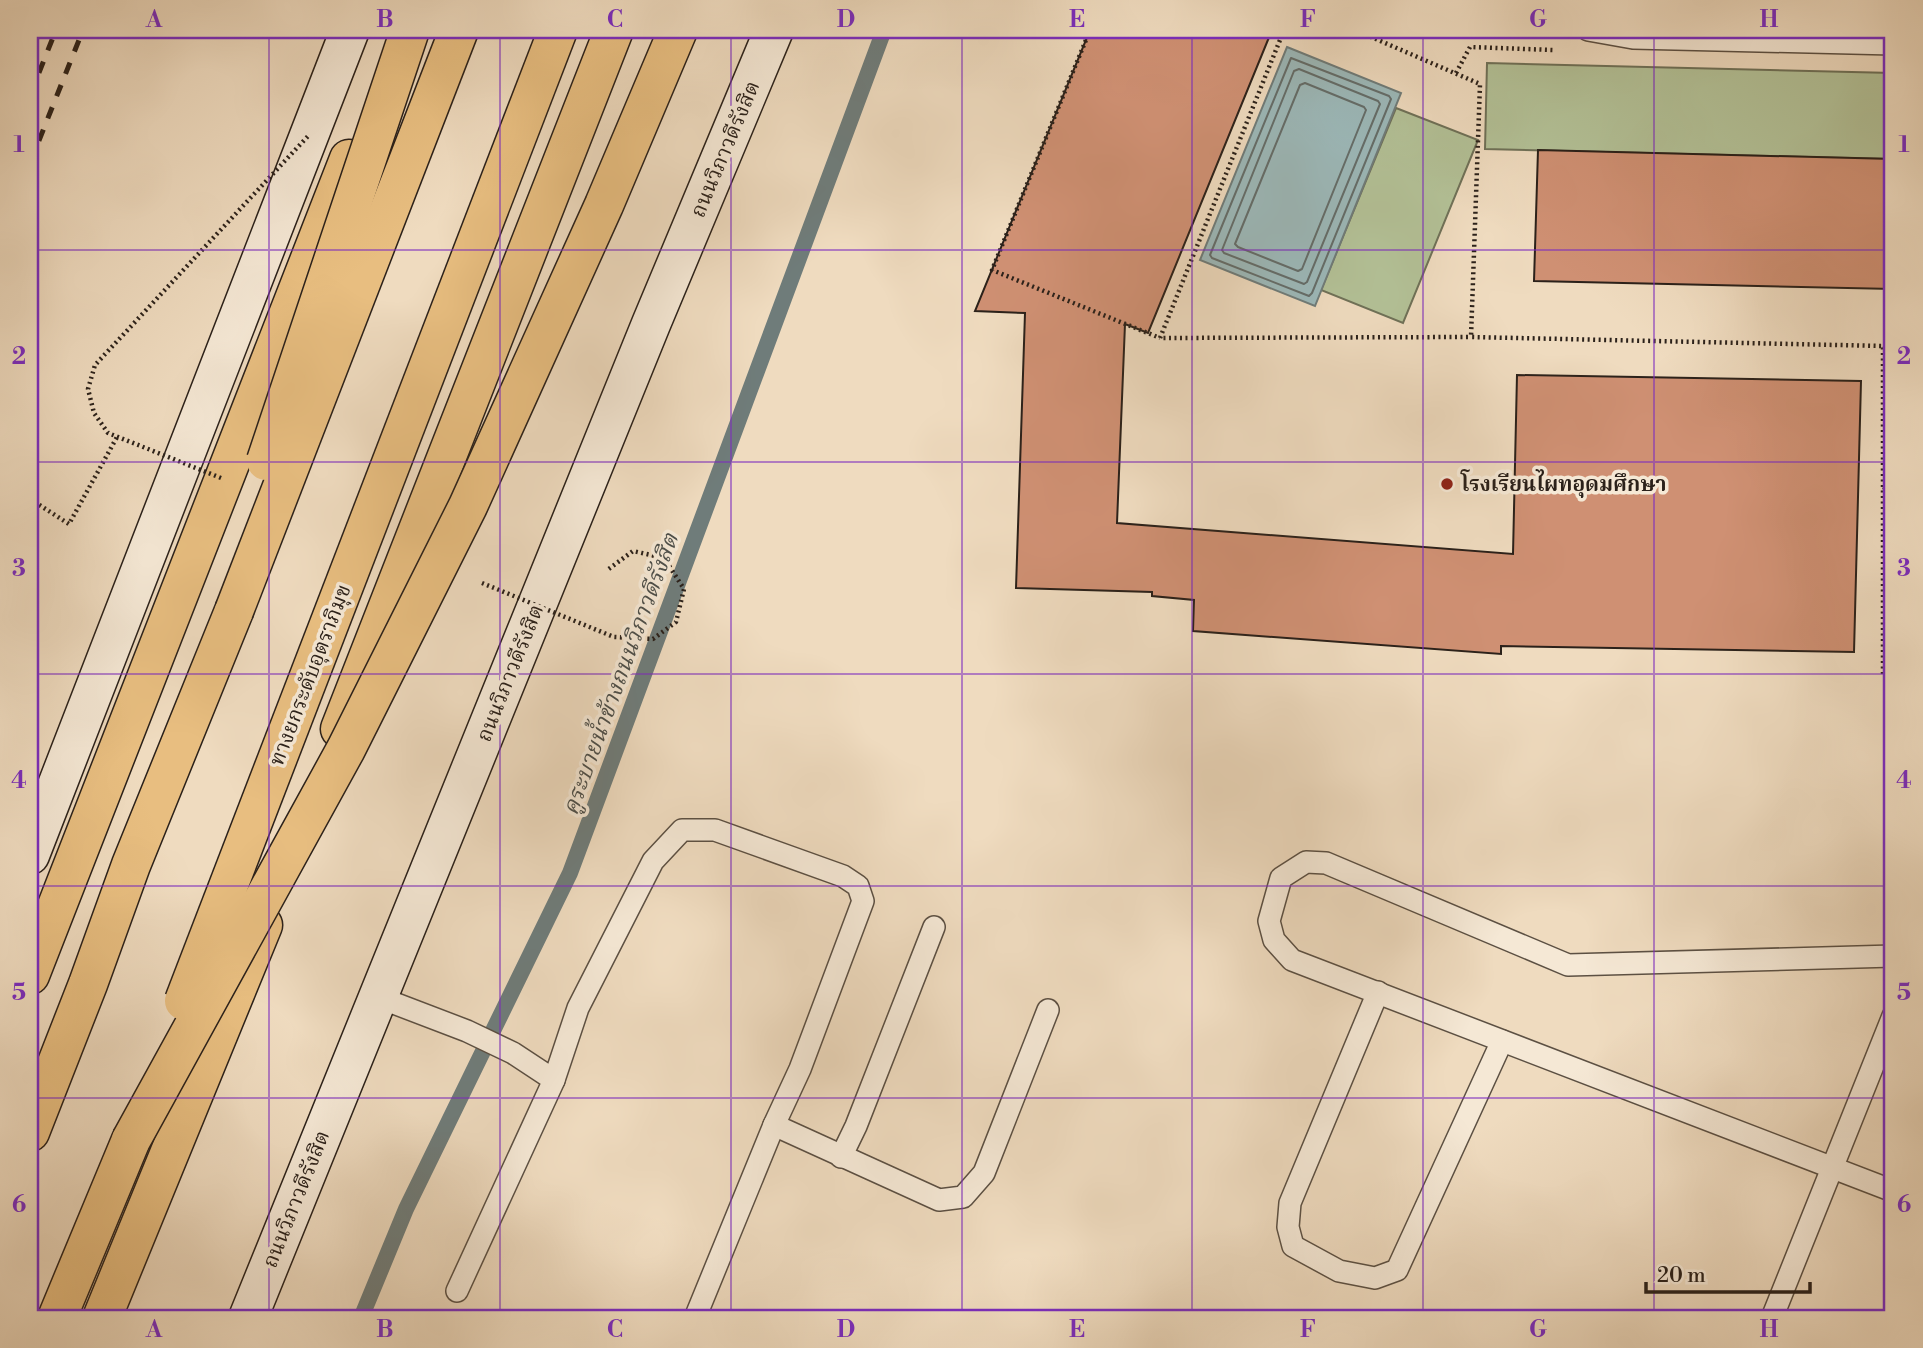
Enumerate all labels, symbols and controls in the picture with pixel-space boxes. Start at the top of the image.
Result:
text: A [145,6,163,34]
text: B [376,6,394,34]
text: C [607,6,623,34]
text: D [837,6,855,34]
text: E [1069,6,1085,34]
text: F [1300,6,1316,34]
text: G [1529,6,1547,34]
text: H [1760,6,1779,34]
street label: ถนนวิภาวดีรังสิต [685,77,766,222]
text: 1 [13,131,25,159]
text: 1 [1898,131,1910,159]
text: 2 [12,343,26,371]
text: 2 [1897,343,1911,371]
place label: โรงเรียนไผทอุดมศึกษา [1460,469,1666,498]
marker: โรงเรียนไผทอุดมศึกษา [1439,476,1455,492]
water label: คูระบายน้ำข้างถนนวิภาวดีรังสิต [553,528,685,819]
text: 3 [12,555,26,583]
text: 3 [1897,555,1911,583]
street label: ทางยกระดับอุตราภิมุข [264,581,358,770]
street label: ถนนวิภาวดีรังสิต [472,601,550,746]
text: 4 [11,767,27,795]
text: 4 [1896,767,1912,795]
text: 5 [12,979,26,1007]
text: 5 [1897,979,1911,1007]
street label: ถนนวิภาวดีรังสิต [258,1127,336,1272]
text: 6 [12,1191,26,1219]
text: 6 [1897,1191,1911,1219]
scale bar [1646,1250,1811,1294]
text: 20 m [1657,1263,1706,1289]
text: A [145,1316,163,1344]
text: B [376,1316,394,1344]
text: C [607,1316,623,1344]
text: D [837,1316,855,1344]
text: E [1069,1316,1085,1344]
text: F [1300,1316,1316,1344]
text: G [1529,1316,1547,1344]
text: H [1760,1316,1779,1344]

